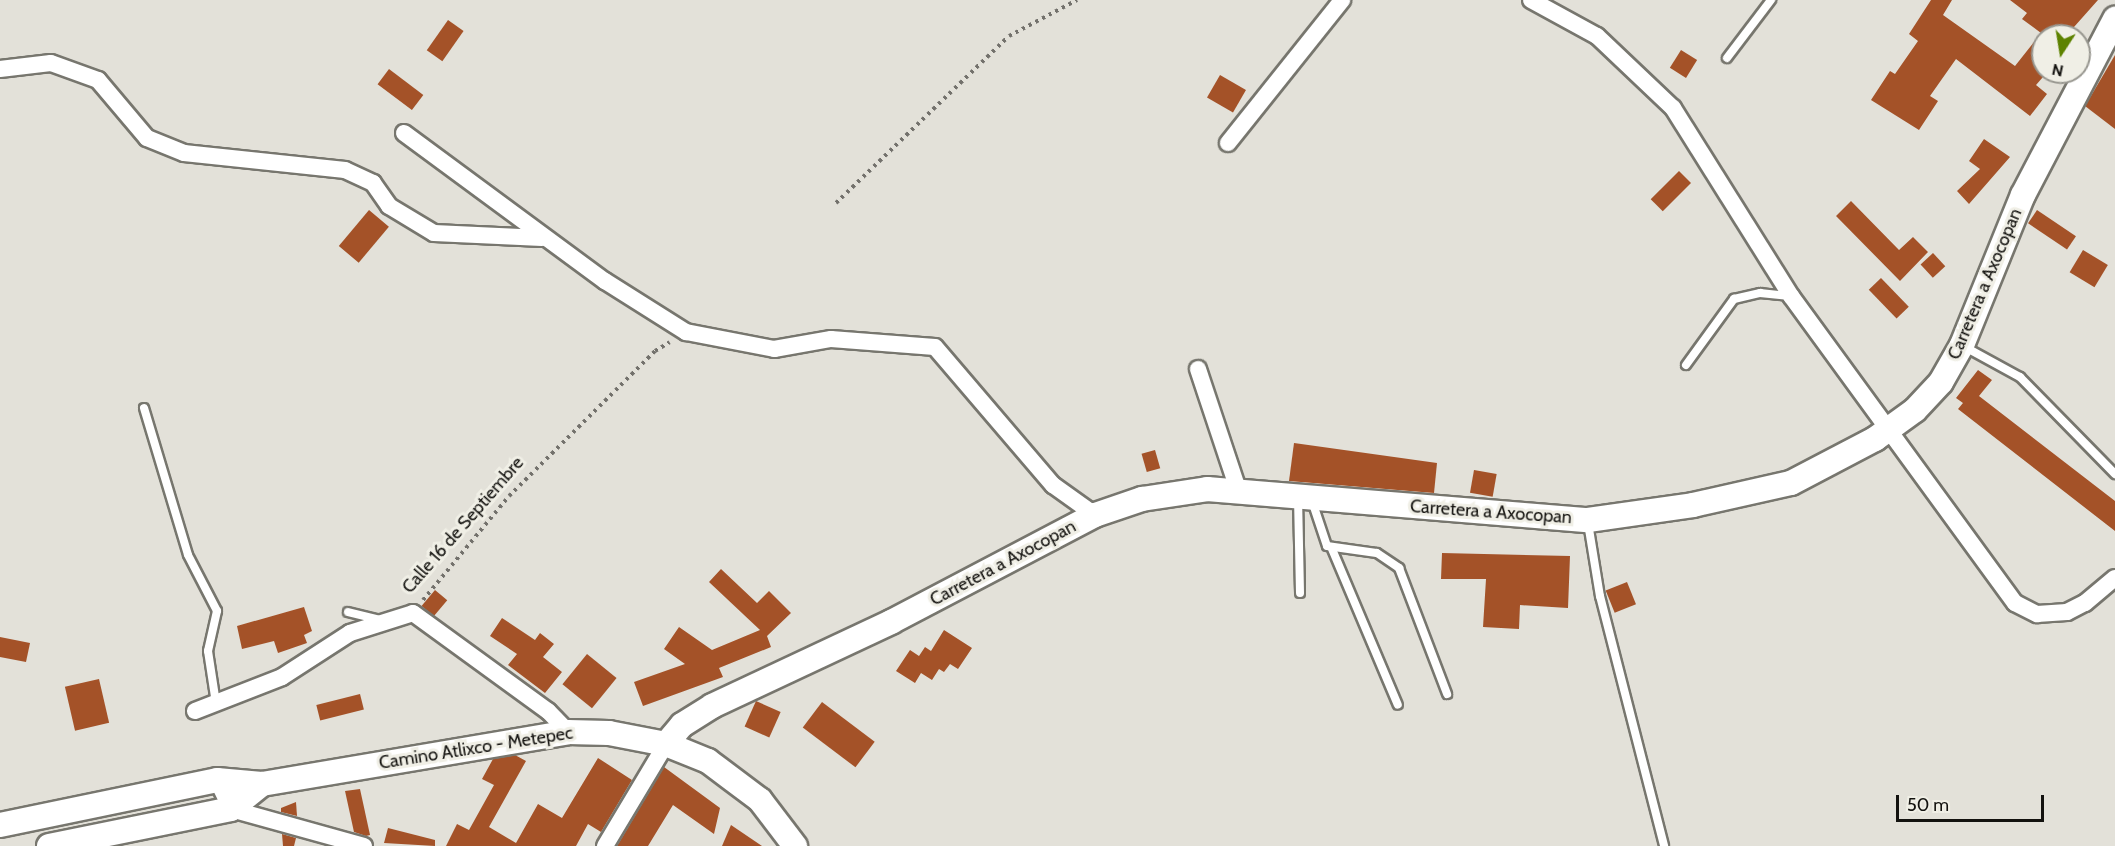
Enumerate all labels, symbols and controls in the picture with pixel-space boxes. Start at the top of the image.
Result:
north arrow [2031,24,2091,84]
text: N [2050,60,2065,81]
street label: Carretera a Axocopan [1943,205,2027,363]
street label: Calle 16 de Septiembre [398,452,528,598]
street label: Carretera a Axocopan [1409,496,1573,528]
street label: Carretera a Axocopan [926,515,1080,611]
street label: Camino Atlixco - Metepec [377,722,575,774]
scale bar [1899,783,2048,821]
text: 50 m [1907,794,1949,816]

